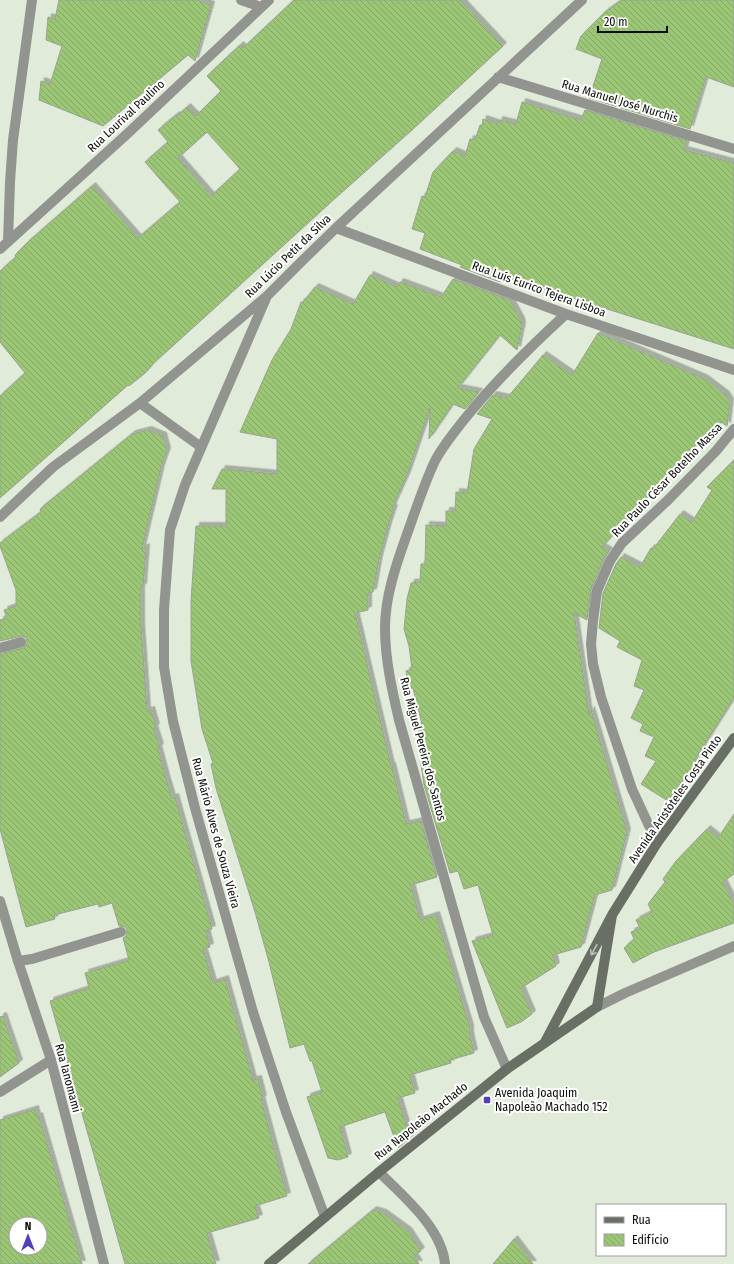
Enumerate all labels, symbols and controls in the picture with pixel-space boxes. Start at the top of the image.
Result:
scale bar [598,8,667,34]
text: 20 m [604,15,628,29]
street label: Rua Lourival Paulino [85,77,167,155]
street label: Rua Manuel José Nurchis [560,77,680,125]
street label: Rua Lúcio Petit da Silva [242,211,334,301]
street label: Rua Luís Eurico Tejera Lisboa [470,258,608,320]
street label: Rua Paulo César Botelho Massa [609,420,725,540]
street label: Rua Miguel Pereira dos Santos [397,676,449,822]
street label: Avenida Aristóteles Costa Pinto [625,732,725,866]
street label: Rua Mário Alves de Souza Vieira [189,756,243,910]
one-way arrow [590,944,597,956]
street label: Rua Ianomami [52,1042,84,1114]
street label: Rua Napoleão Machado [372,1079,470,1163]
place label: Avenida Joaquim Napoleão Machado 152 [495,1086,607,1114]
marker: Avenida Joaquim Napoleão Machado 152 [482,1095,492,1105]
legend [596,1204,726,1256]
text: Rua [632,1213,651,1227]
north arrow [8,1216,48,1256]
text: N [25,1220,31,1233]
text: Edifício [632,1233,669,1247]

